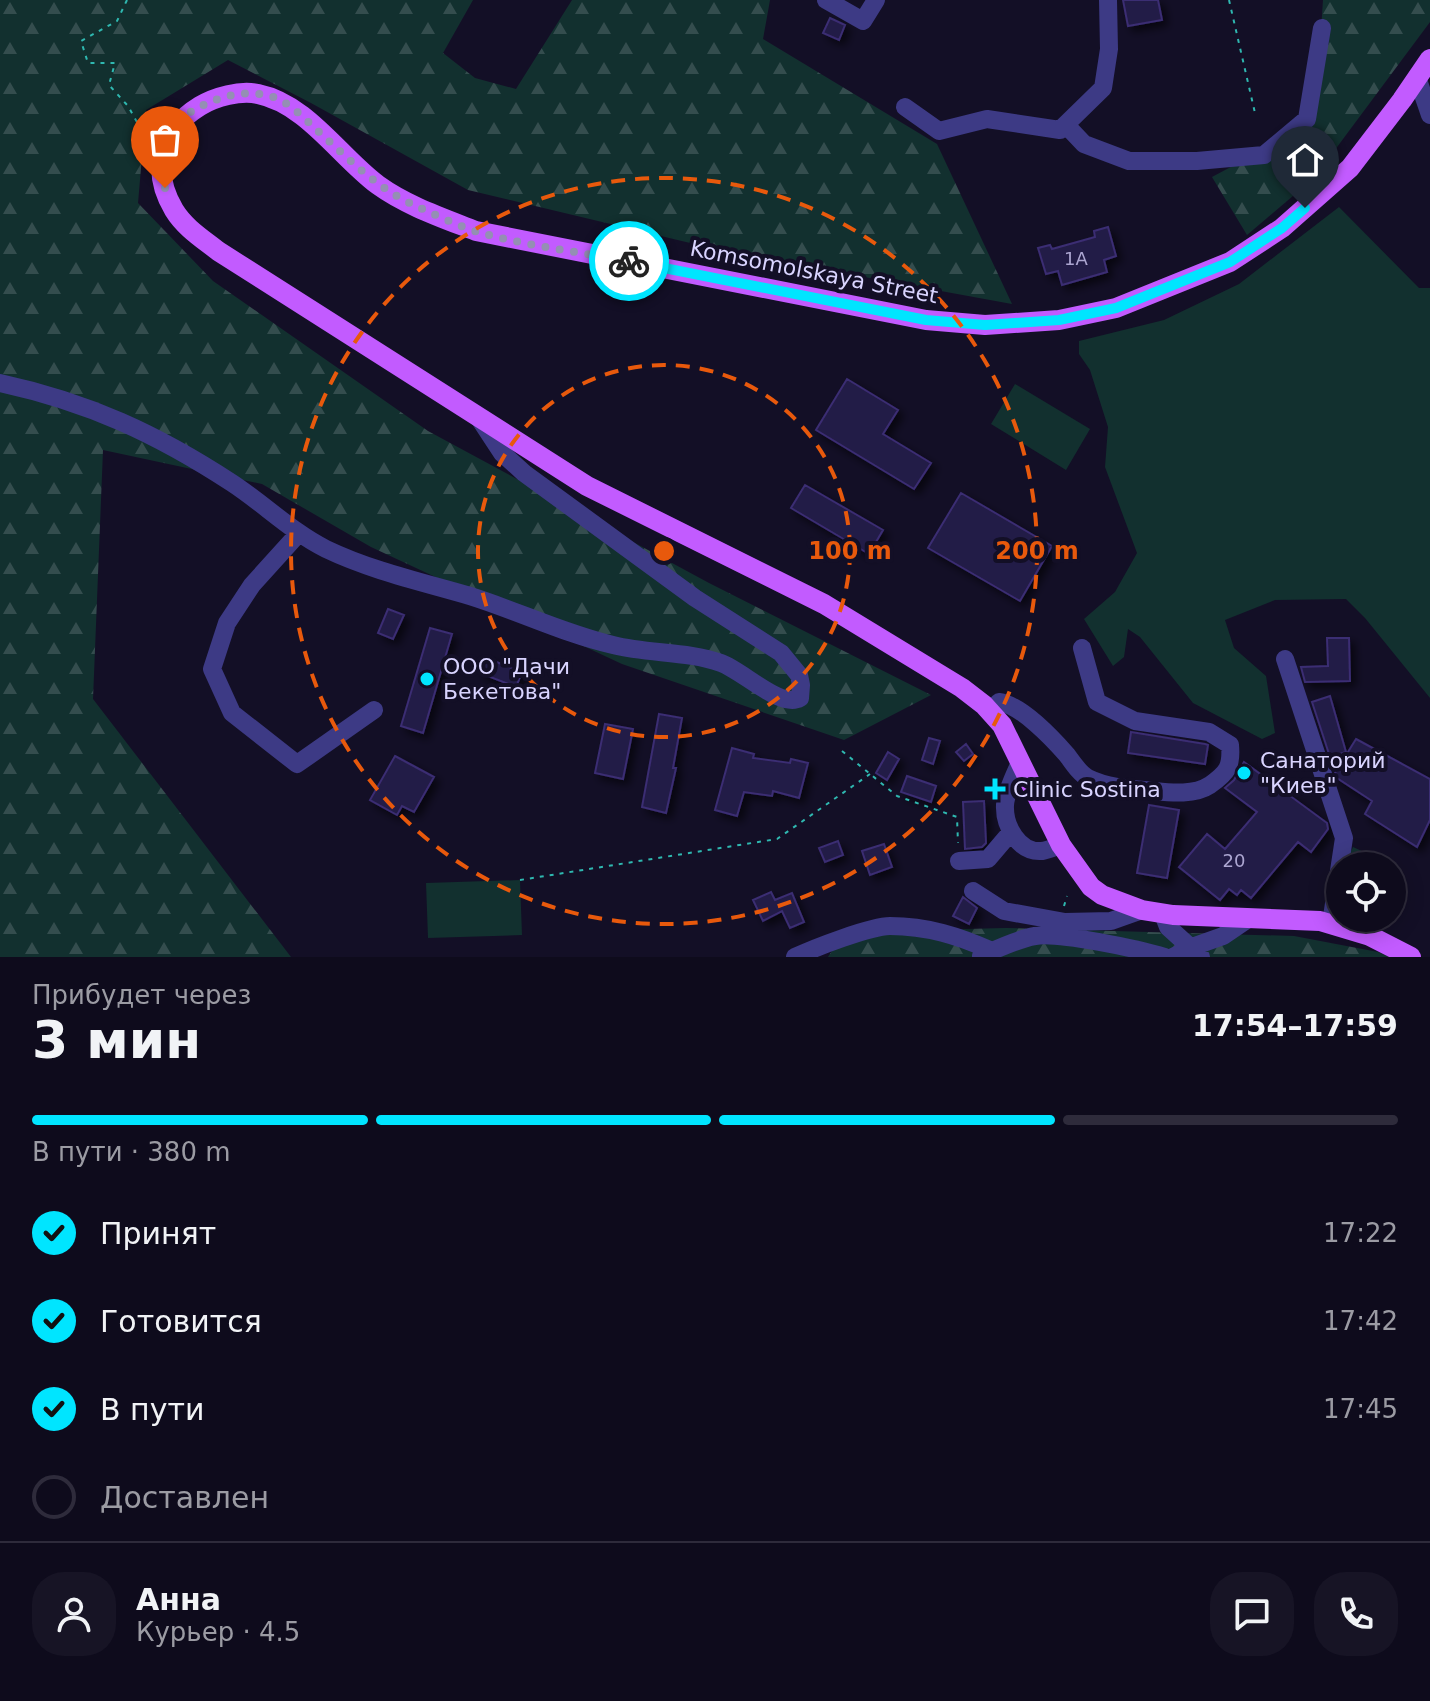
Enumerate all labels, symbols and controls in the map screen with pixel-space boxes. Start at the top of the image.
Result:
pin [131,106,199,188]
icon: bag [143,118,187,162]
pin [1271,126,1339,208]
icon: home [1283,138,1327,182]
courier [589,221,669,301]
street label: Komsomolskaya Street [688,236,940,308]
icon: bike [607,239,651,283]
house number: 1А [1064,248,1089,269]
centre of rings [650,537,678,565]
text: 100 m [808,537,892,565]
text: 200 m [995,537,1079,565]
place label: ООО "Дачи Бекетова" [443,654,570,704]
marker: ООО "Дачи Бекетова" [418,670,436,688]
place label: Санаторий "Киев" [1260,748,1386,798]
marker: Санаторий "Киев" [1235,764,1253,782]
place label: Clinic Sostina [1013,777,1161,802]
marker: Clinic Sostina [984,778,1006,800]
house number: 20 [1223,850,1245,871]
map controls [1326,852,1406,932]
button: locate [1326,852,1406,932]
text: Прибудет через [32,980,251,1010]
text: 17:54–17:59 [1192,1008,1398,1043]
text: 3 мин [32,1010,201,1070]
text: В пути · 380 m [32,1137,231,1167]
icon: check [32,1211,76,1255]
text: Принят [100,1216,216,1251]
text: 17:22 [1323,1218,1398,1248]
icon: check [32,1299,76,1343]
text: Готовится [100,1304,262,1339]
text: 17:42 [1323,1306,1398,1336]
icon: check [32,1387,76,1431]
text: В пути [100,1392,204,1427]
text: 17:45 [1323,1394,1398,1424]
text: Доставлен [100,1480,269,1515]
button: person [32,1572,116,1656]
button: chat [1210,1572,1294,1656]
button: phone [1314,1572,1398,1656]
text: Анна [136,1582,221,1617]
text: Курьер · 4.5 [136,1617,300,1647]

